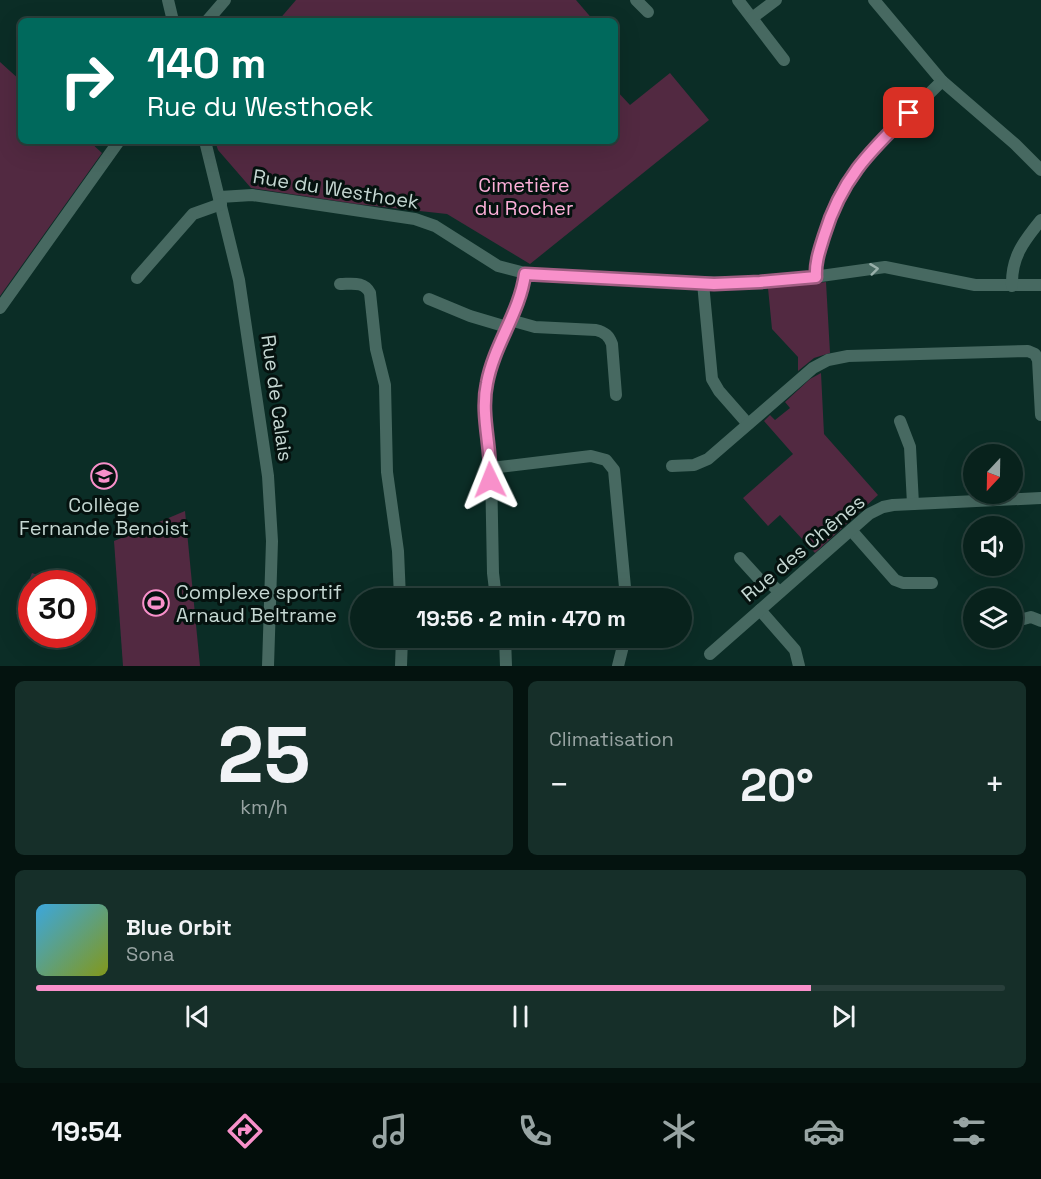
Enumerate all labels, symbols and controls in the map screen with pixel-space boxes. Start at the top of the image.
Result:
text: 140 m [147,37,266,90]
icon: right [48,42,126,120]
pin [883,87,934,138]
text: Rue du Westhoek [147,89,373,124]
icon: arrive [892,96,925,129]
street label: Rue du Westhoek [251,163,421,215]
park label: Cimetière du Rocher [475,172,573,221]
one-way arrow [869,263,878,275]
street label: Rue de Calais [255,333,299,463]
north arrow [963,444,1023,504]
map controls [963,444,1023,648]
position arrow [458,448,522,512]
school or university icon: Collège Fernande Benoist [89,461,119,491]
street label: Rue des Chênes [736,489,870,607]
place label: Collège Fernande Benoist [19,492,189,541]
button: sound [963,516,1023,576]
speed limit sign: 30 [18,570,96,648]
place label: Complexe sportif Arnaud Beltrame [176,579,342,628]
sports icon: Complexe sportif Arnaud Beltrame [141,588,171,618]
button: layers [963,588,1023,648]
text: 19:56 · 2 min · 470 m [416,604,626,632]
text: 25 [217,705,311,805]
text: Climatisation [549,726,674,752]
text: 20° [740,757,814,814]
text: − [549,764,569,806]
text: + [985,764,1005,806]
text: km/h [240,794,288,820]
text: Blue Orbit [126,913,232,941]
text: Sona [126,941,174,967]
icon: previous [181,1000,214,1033]
icon: pause [504,1000,537,1033]
icon: next [827,1000,860,1033]
icon: directions [224,1110,266,1152]
icon: music [369,1110,411,1152]
icon: phone [514,1110,556,1152]
icon: climate [658,1110,700,1152]
icon: car [803,1110,845,1152]
icon: filters [948,1110,990,1152]
text: 19:54 [51,1114,122,1149]

